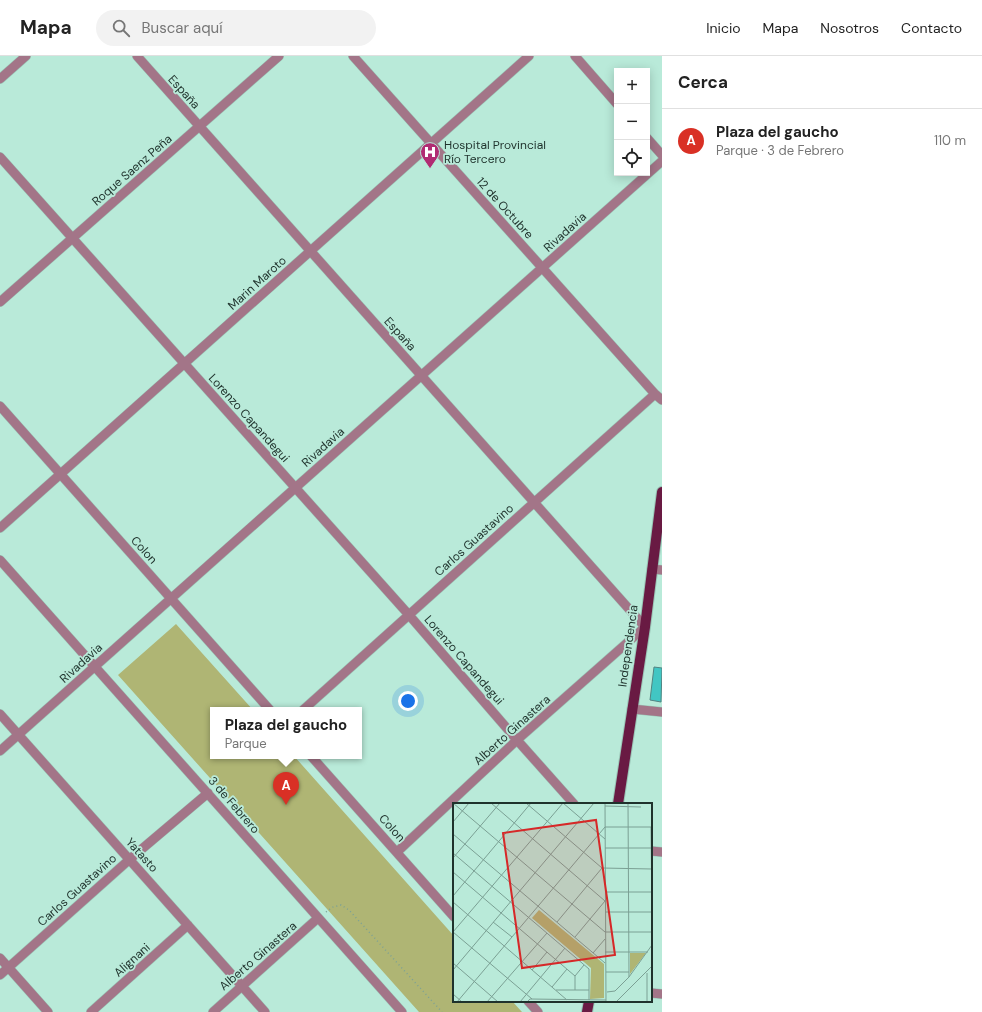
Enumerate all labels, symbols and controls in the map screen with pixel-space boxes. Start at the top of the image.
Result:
search box [96,10,376,46]
text: Mapa [20,15,72,40]
icon: search [110,17,132,39]
text: Buscar aquí [142,18,223,38]
text: Inicio [706,19,741,37]
text: Mapa [763,19,798,37]
text: Nosotros [820,19,879,37]
text: Contacto [901,19,962,37]
map controls [614,68,650,176]
button: + [614,68,650,104]
text: Cerca [678,71,728,93]
street label: España [165,72,203,112]
button: − [614,104,650,140]
text: Plaza del gaucho [716,122,839,142]
street label: Roque Saenz Peña [89,131,175,209]
text: A [686,132,696,149]
text: 110 m [934,132,966,149]
place label: Hospital Provincial Río Tercero [444,137,546,167]
button: locate [614,140,650,176]
hospital icon: Hospital Provincial Río Tercero [419,141,441,169]
text: Parque · 3 de Febrero [716,142,844,159]
street label: 12 de Octubre [473,174,537,242]
street label: Rivadavia [540,209,590,255]
street label: Marin Maroto [224,253,290,313]
street label: España [381,314,419,354]
street label: Lorenzo Capandegui [205,370,293,466]
street label: Rivadavia [298,424,348,470]
street label: Carlos Guastavino [431,500,517,580]
street label: Colon [127,533,161,567]
street label: Independencia [614,604,642,688]
street label: Lorenzo Capandegui [421,612,507,708]
street label: Rivadavia [56,640,106,686]
your location [398,691,418,711]
street label: Alberto Ginastera [470,691,554,769]
popup [210,707,362,759]
text: Plaza del gaucho [225,715,347,735]
text: Parque [225,735,267,752]
pin: A [273,772,299,805]
street label: 3 de Febrero [205,773,263,837]
inset map [453,803,652,1002]
street label: Colon [375,811,409,845]
street label: Yatasto [122,834,162,876]
street label: Carlos Guastavino [34,850,120,930]
street label: Alberto Ginastera [216,918,300,994]
street label: Alignani [111,939,154,980]

